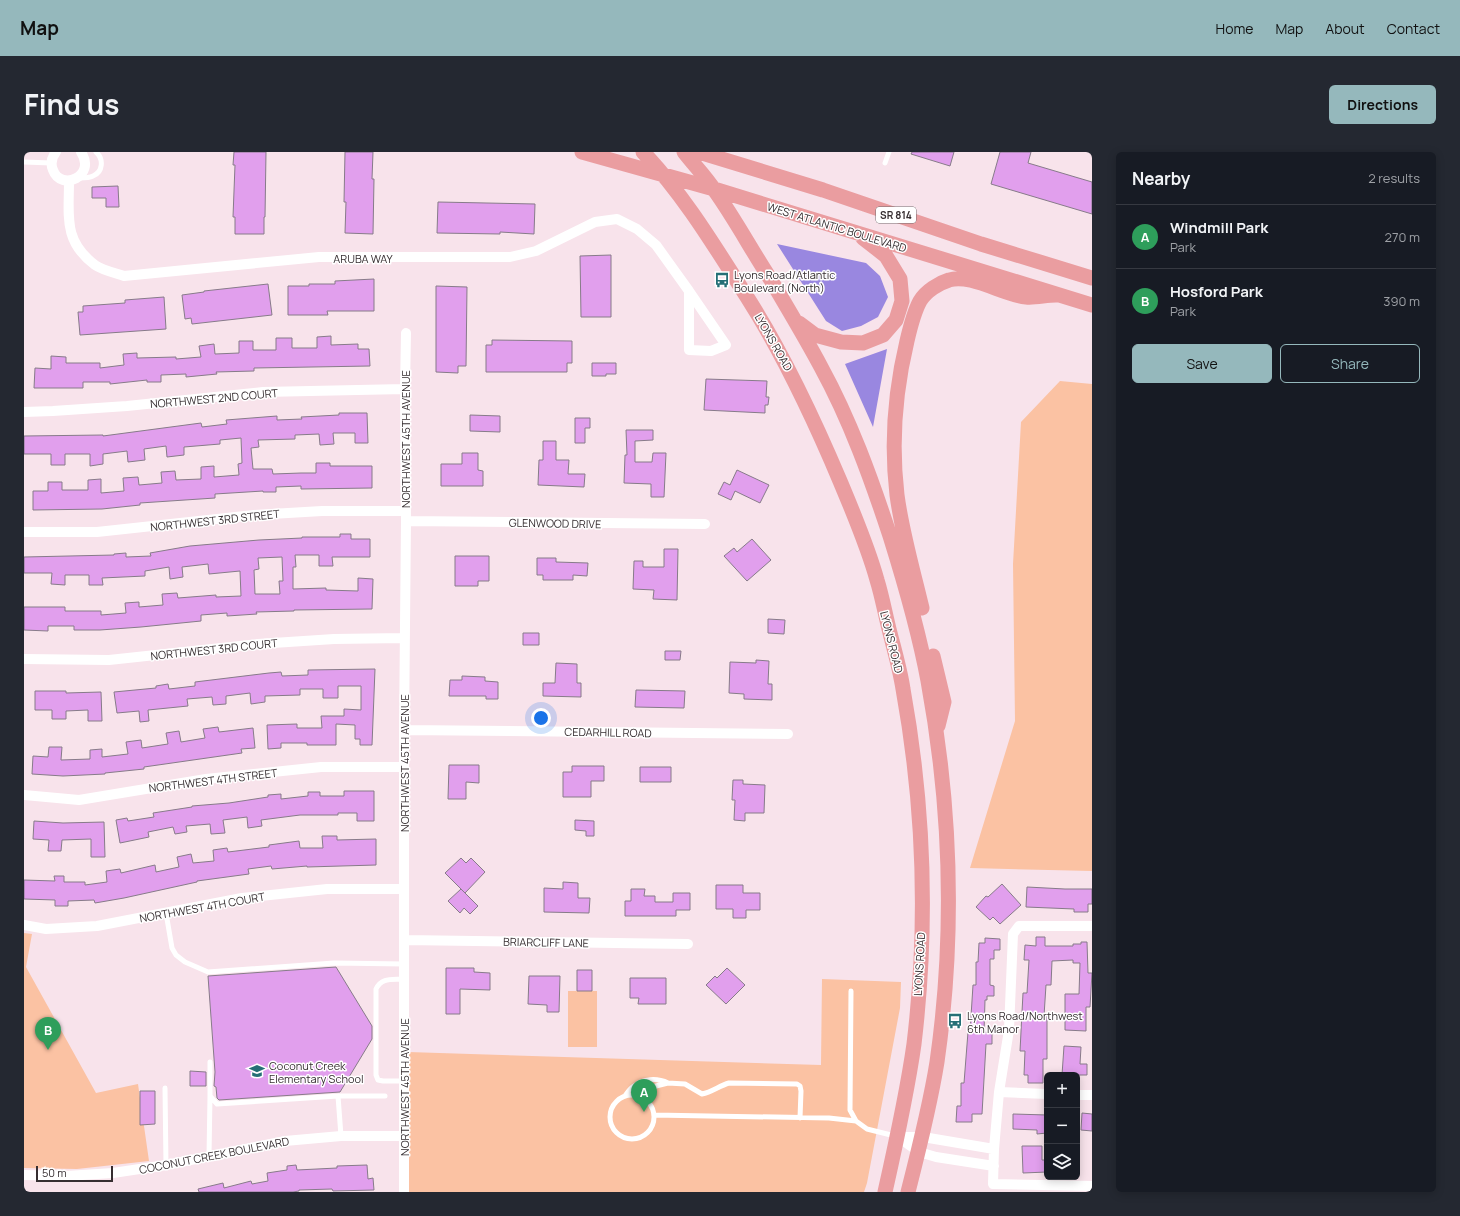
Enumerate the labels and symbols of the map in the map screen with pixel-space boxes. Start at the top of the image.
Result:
street label: WEST ATLANTIC BOULEVARD [765,199,909,255]
road number: SR 814 [876,207,916,223]
street label: ARUBA WAY [333,251,394,266]
place label: Lyons Road/Atlantic Boulevard (North) [734,267,835,295]
bus stop icon: Lyons Road/Atlantic Boulevard (North) [713,271,731,289]
street label: LYONS ROAD [752,311,796,373]
street label: NORTHWEST 45TH AVENUE [398,370,413,508]
street label: NORTHWEST 2ND COURT [149,385,279,411]
street label: NORTHWEST 3RD STREET [150,506,281,534]
street label: GLENWOOD DRIVE [509,515,601,531]
street label: LYONS ROAD [877,609,907,675]
street label: NORTHWEST 3RD COURT [150,635,279,663]
street label: NORTHWEST 45TH AVENUE [397,694,412,832]
your location [531,708,551,728]
street label: CEDARHILL ROAD [564,724,652,740]
street label: NORTHWEST 4TH STREET [148,765,279,795]
street label: NORTHWEST 4TH COURT [138,888,266,925]
street label: LYONS ROAD [910,932,928,996]
street label: BRIARCLIFF LANE [503,934,589,950]
place label: Lyons Road/Northwest 6th Manor [967,1008,1083,1036]
bus stop icon: Lyons Road/Northwest 6th Manor [946,1012,964,1030]
pin: B [35,1017,61,1050]
street label: NORTHWEST 45TH AVENUE [397,1018,412,1156]
place label: Coconut Creek Elementary School [269,1058,364,1086]
school or university icon: Coconut Creek Elementary School [248,1062,266,1080]
pin: A [631,1079,657,1112]
street label: COCONUT CREEK BOULEVARD [138,1133,290,1177]
scale bar [36,1164,113,1183]

